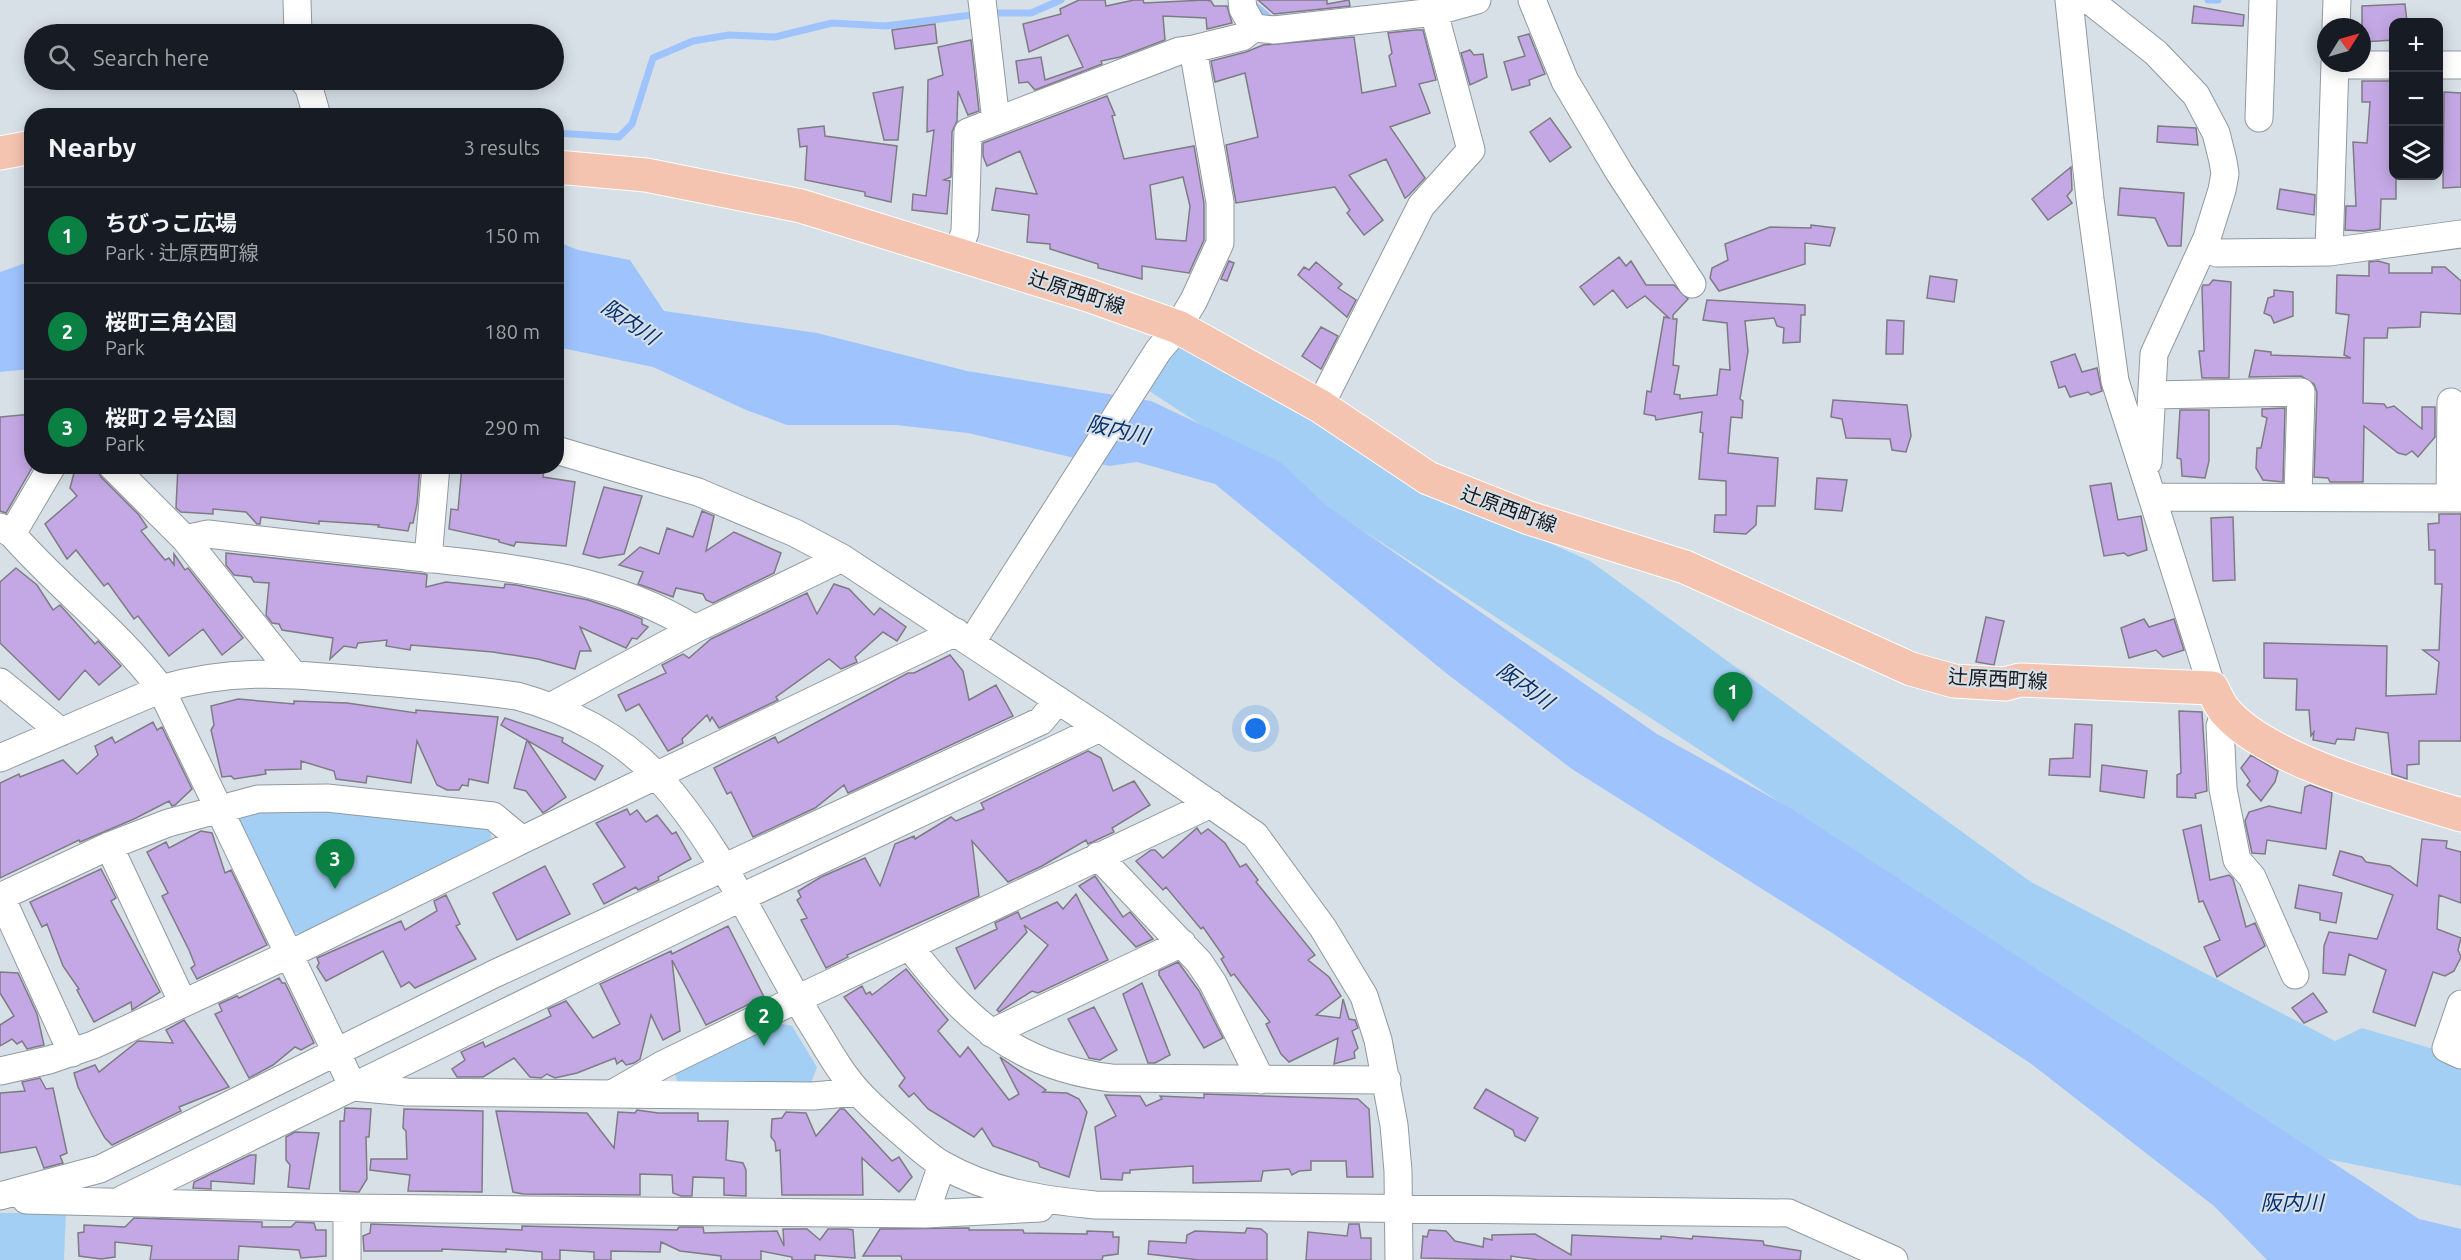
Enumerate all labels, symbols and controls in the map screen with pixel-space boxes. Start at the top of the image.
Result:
north arrow [2317,18,2371,72]
map controls [2389,18,2443,180]
button: + [2389,18,2443,72]
search box [24,24,564,90]
icon: search [45,41,78,74]
text: Search here [93,45,209,70]
button: − [2389,72,2443,126]
button: layers [2389,126,2443,180]
text: Nearby [48,133,136,162]
text: 3 results [464,136,540,159]
text: ちびっこ広場 [105,210,237,235]
text: 1 [62,224,73,247]
text: 150 m [484,224,540,247]
text: Park · 辻原西町線 [105,241,259,264]
street label: 辻原西町線 [1026,265,1128,318]
water label: 阪内川 [598,294,665,350]
text: 桜町三角公園 [105,309,237,334]
text: 2 [62,320,73,343]
text: 180 m [484,320,540,343]
text: Park [105,336,145,359]
text: 桜町２号公園 [105,405,237,430]
water label: 阪内川 [1085,410,1154,448]
text: 3 [62,416,73,439]
text: 290 m [484,416,540,439]
text: Park [105,432,145,455]
street label: 辻原西町線 [1458,481,1560,536]
water label: 阪内川 [1493,657,1560,715]
street label: 辻原西町線 [1947,664,2049,693]
pin: 1 [1714,672,1752,722]
your location [1241,714,1270,743]
pin: 3 [316,840,354,889]
pin: 2 [744,996,783,1046]
water label: 阪内川 [2261,1190,2325,1214]

